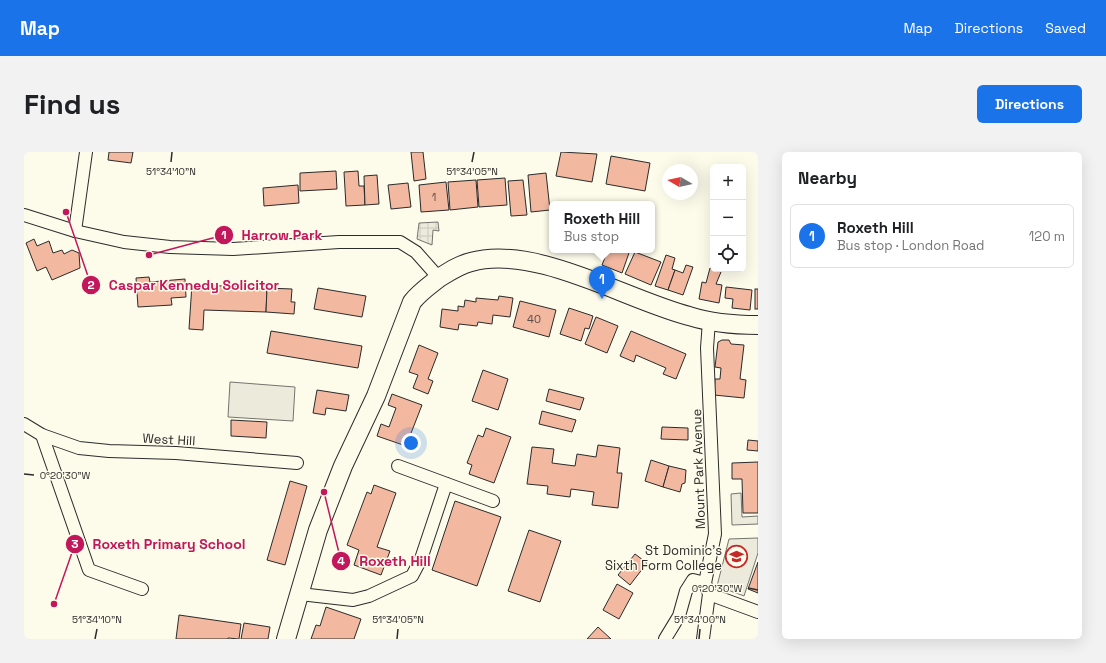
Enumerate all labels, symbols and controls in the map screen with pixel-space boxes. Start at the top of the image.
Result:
text: Map [20,16,60,41]
text: Map [903,19,933,37]
text: Directions [955,19,1023,37]
text: Saved [1045,19,1086,37]
button: Directions [977,85,1082,123]
text: Find us [24,86,121,122]
north arrow [662,164,698,200]
map controls [710,164,746,272]
button: + [710,164,746,200]
text: 51°34'10"N [146,165,196,178]
text: 51°34'05"N [446,165,498,178]
text: Nearby [798,167,857,189]
house number: 1 [432,190,436,204]
button: − [710,200,746,236]
popup [549,201,655,253]
text: Roxeth Hill [564,209,640,228]
text: Roxeth Hill [837,218,914,237]
callout: Harrow Park [214,222,331,248]
text: Harrow Park [241,226,323,244]
text: 1 [221,227,227,243]
text: Bus stop [564,228,619,245]
text: 1 [809,228,815,245]
text: 120 m [1029,228,1065,245]
button: locate [710,236,746,272]
text: Bus stop · London Road [837,237,984,254]
pin: 1 [589,266,615,299]
callout: Caspar Kennedy Solicitor [81,272,287,298]
text: Caspar Kennedy Solicitor [109,276,280,294]
text: 2 [87,277,95,293]
house number: 40 [527,312,541,326]
street label: Mount Park Avenue [688,408,709,529]
street label: West Hill [142,430,196,449]
your location [401,433,421,453]
text: 0°20'30"W [40,469,91,482]
callout: Roxeth Primary School [65,531,254,557]
text: Roxeth Primary School [93,535,245,553]
text: 3 [71,536,79,552]
place label: St Dominic's Sixth Form College [605,542,722,574]
school or university icon: St Dominic's Sixth Form College [724,544,750,570]
callout: Roxeth Hill [331,548,439,574]
text: Roxeth Hill [359,552,431,570]
text: 4 [337,553,345,569]
text: 0°20'30"W [692,582,743,595]
text: 51°34'10"N [72,613,122,626]
text: 51°34'05"N [372,613,424,626]
text: 51°34'00"N [674,613,726,626]

